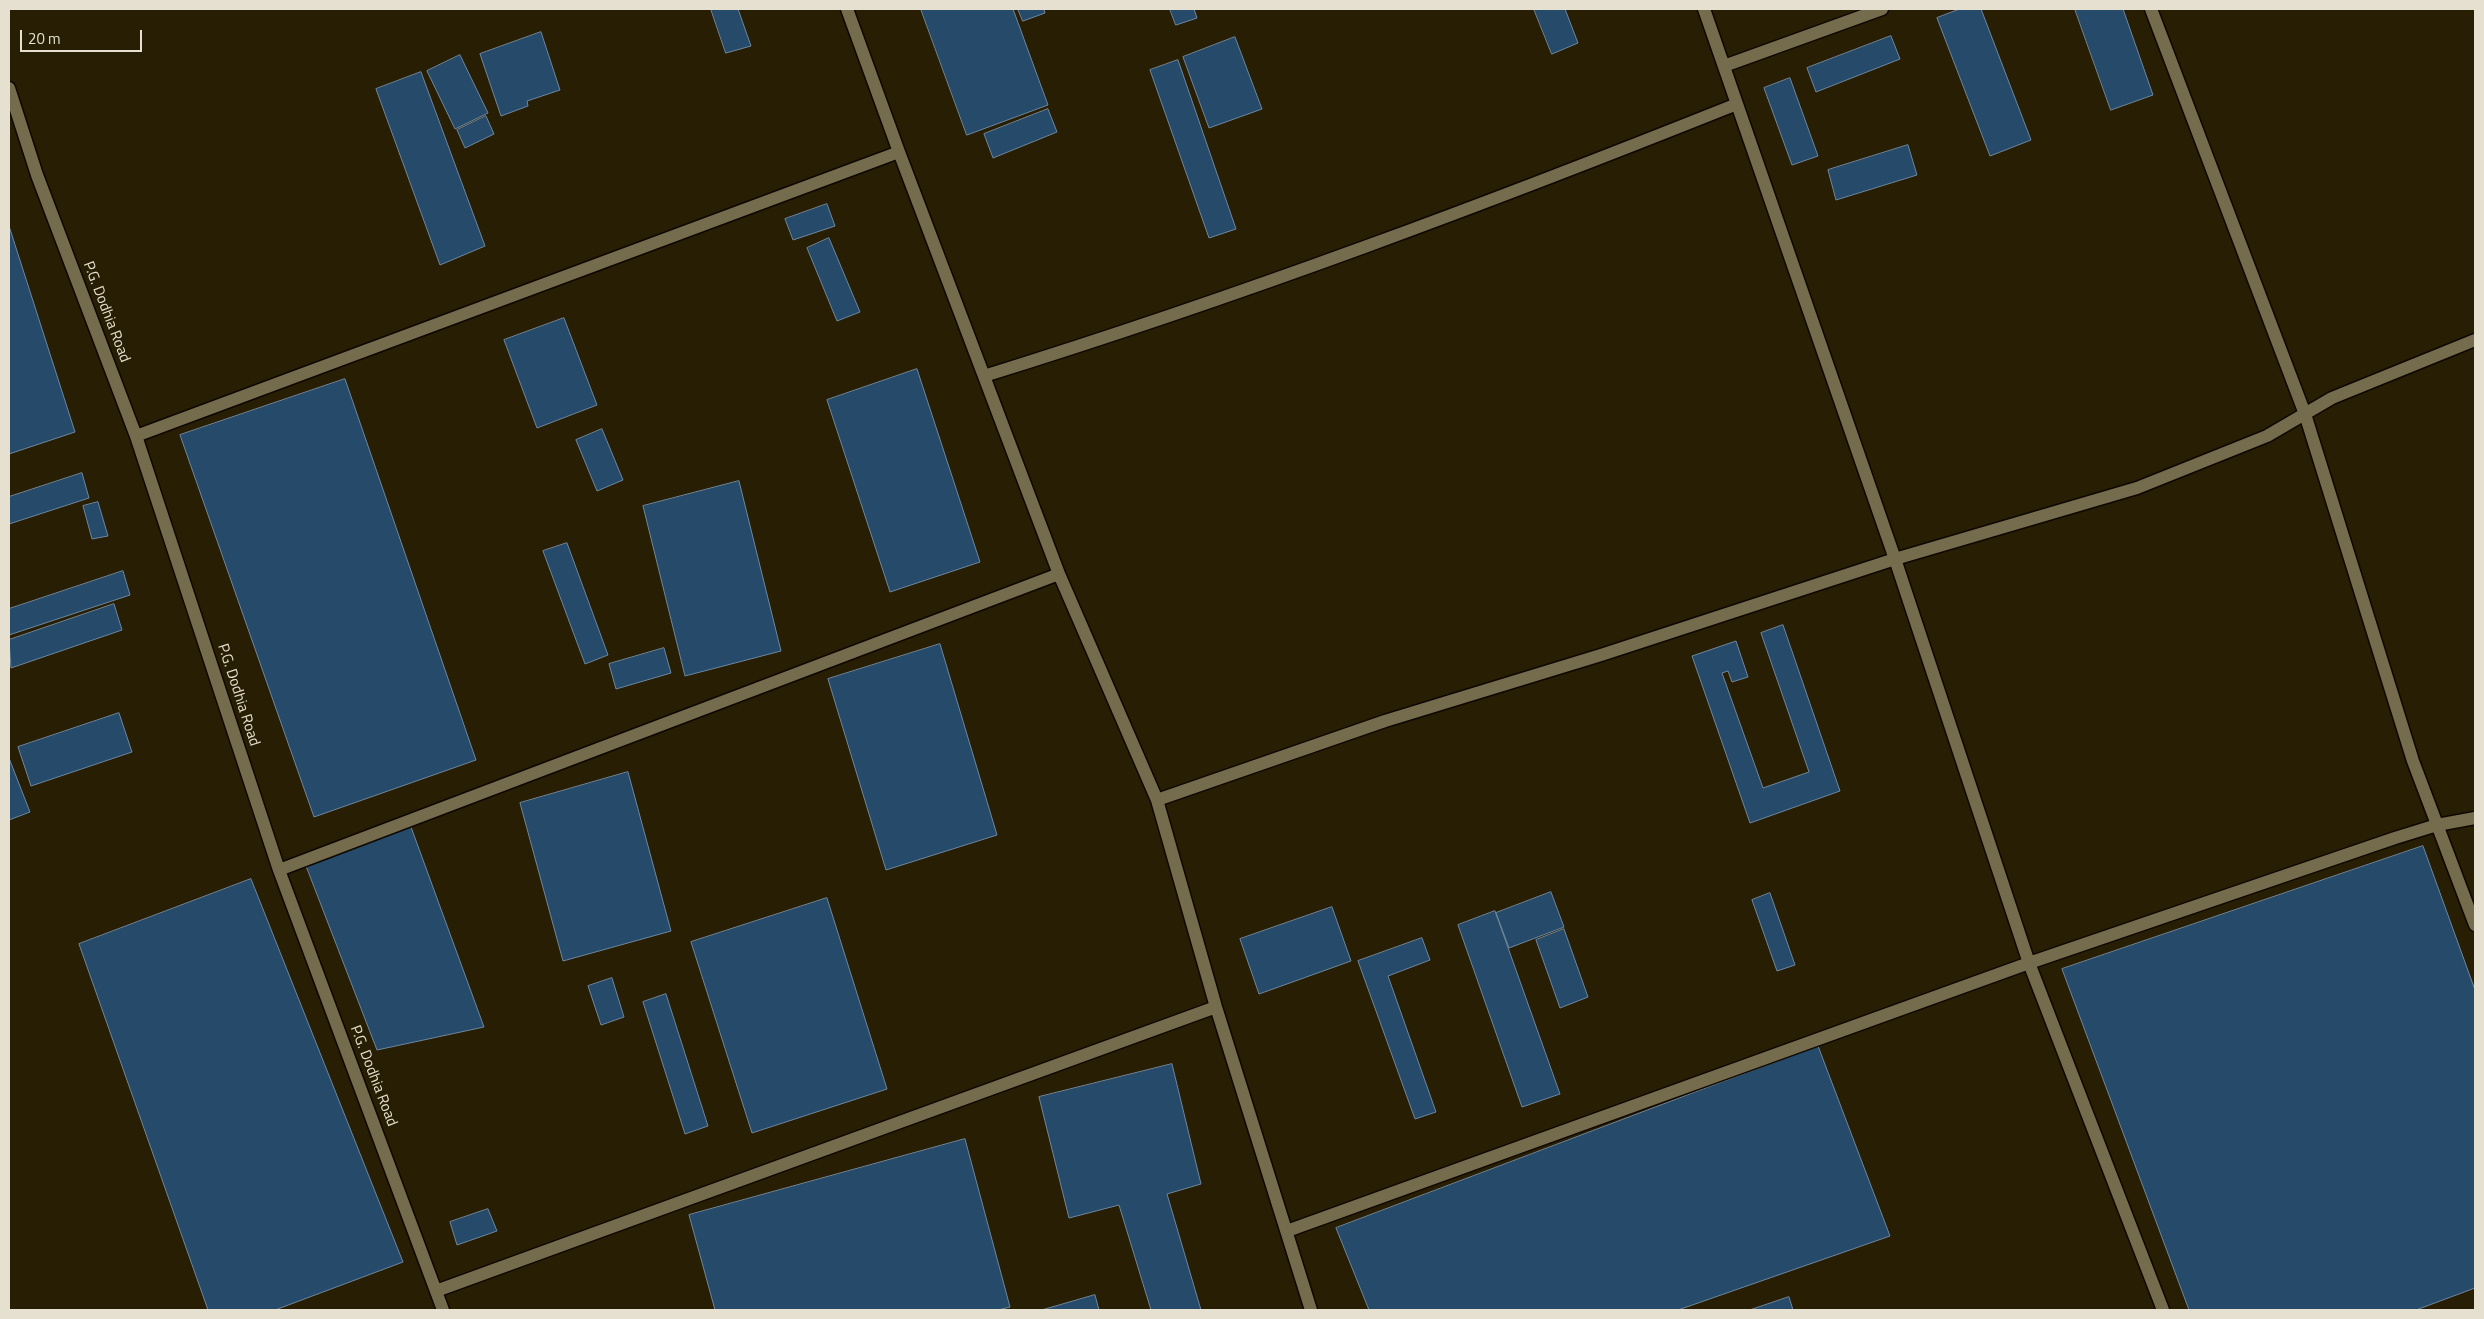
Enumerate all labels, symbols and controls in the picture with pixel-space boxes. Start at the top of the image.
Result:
scale bar [22,20,145,52]
text: 20 m [28,27,61,50]
street label: P.G. Dodhia Road [78,259,134,365]
street label: P.G. Dodhia Road [213,641,263,749]
street label: P.G. Dodhia Road [345,1023,401,1129]

